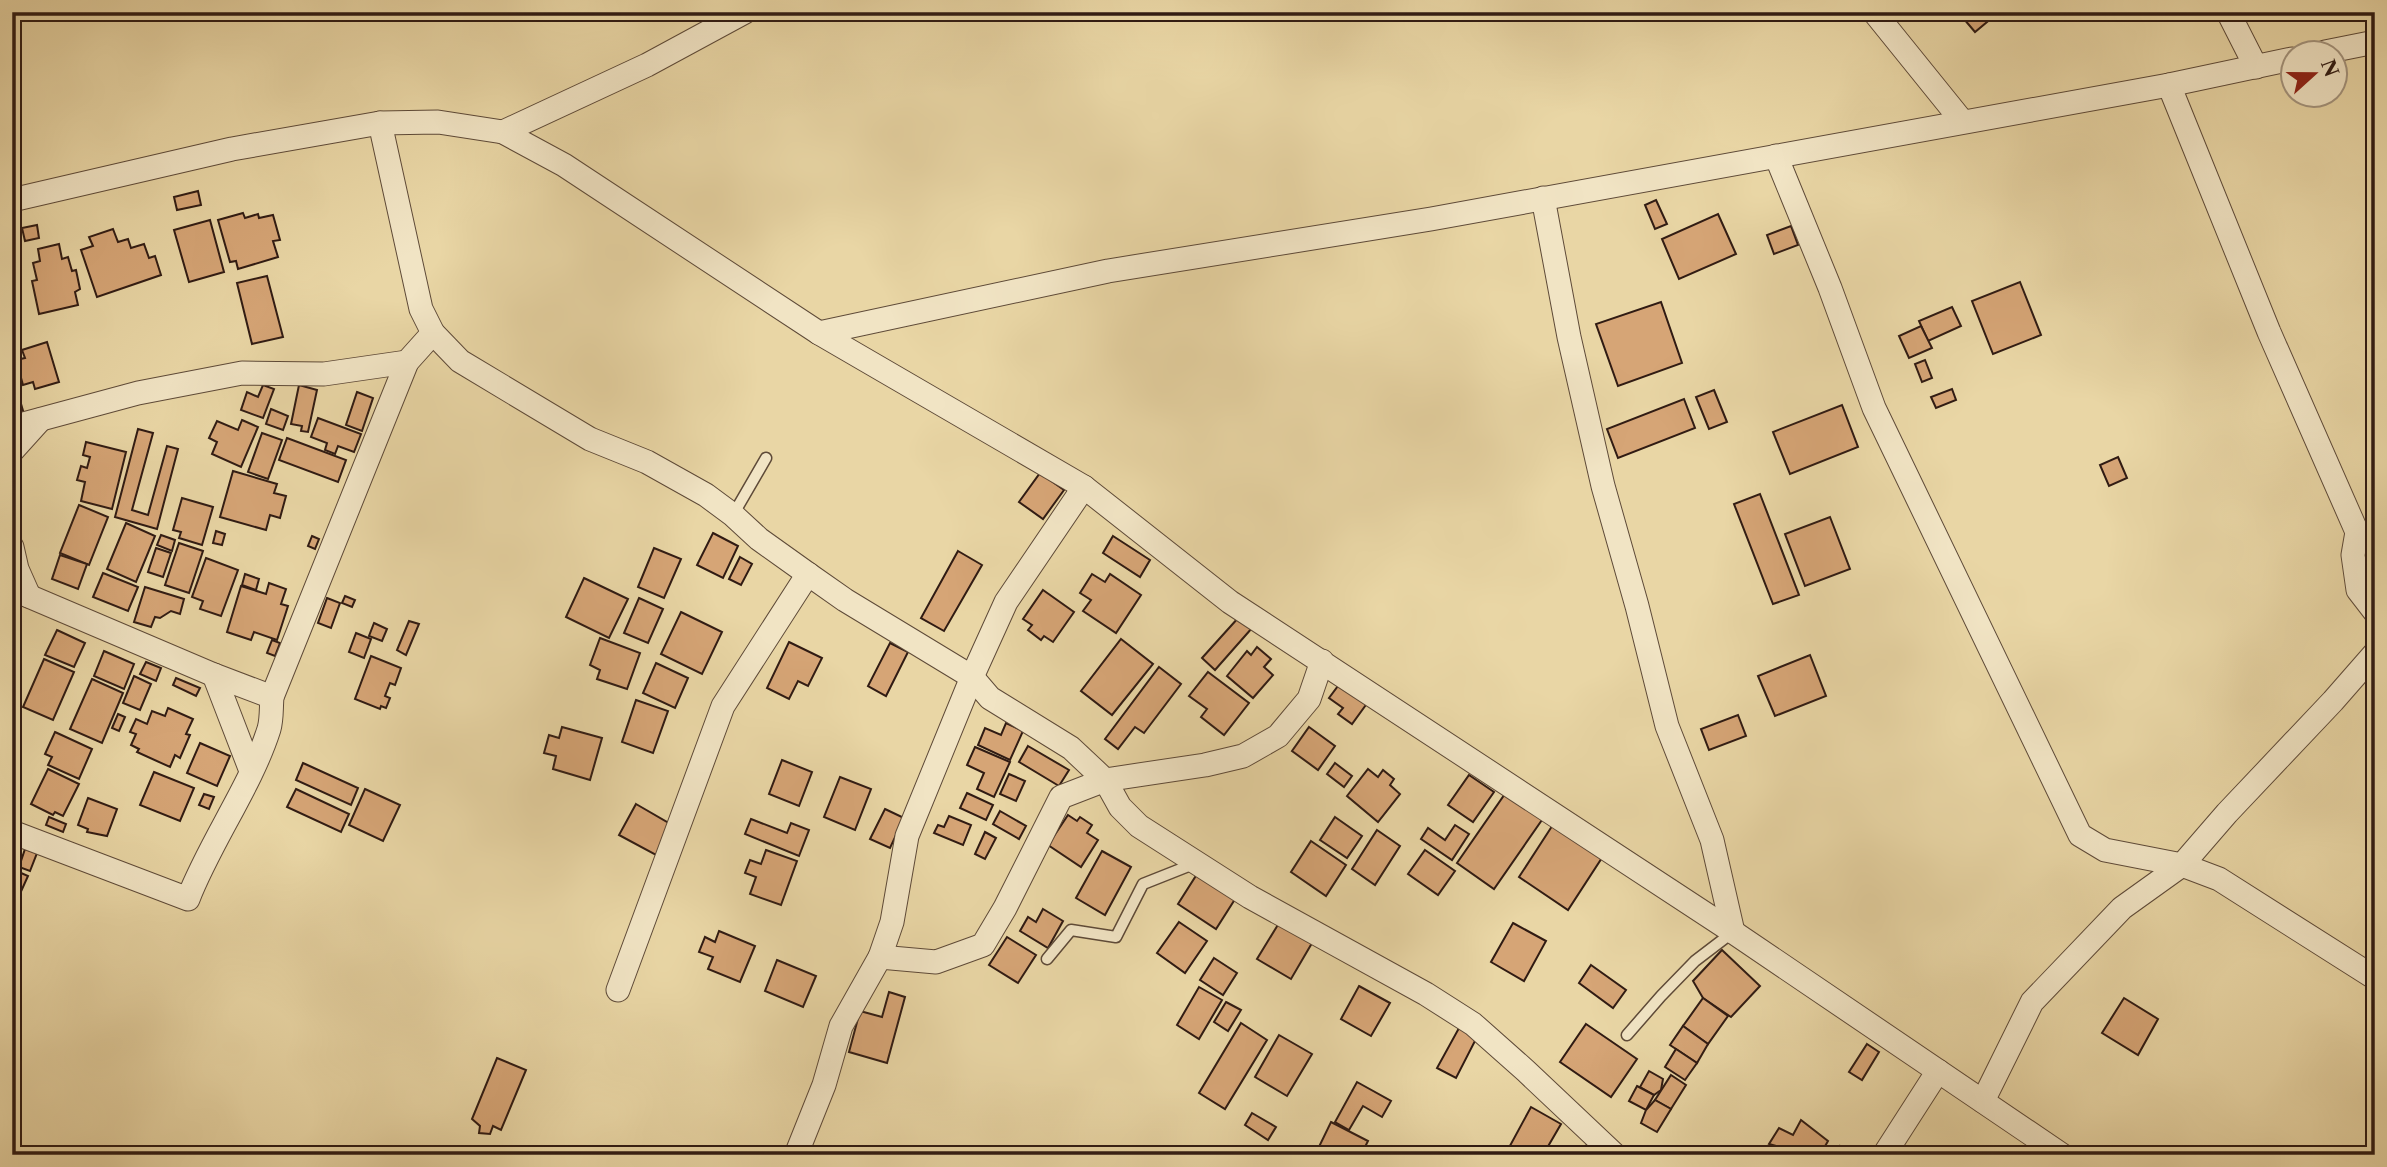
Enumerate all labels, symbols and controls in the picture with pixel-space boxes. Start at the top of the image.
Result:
north arrow [2278,38,2348,108]
text: N [2316,56,2343,80]

